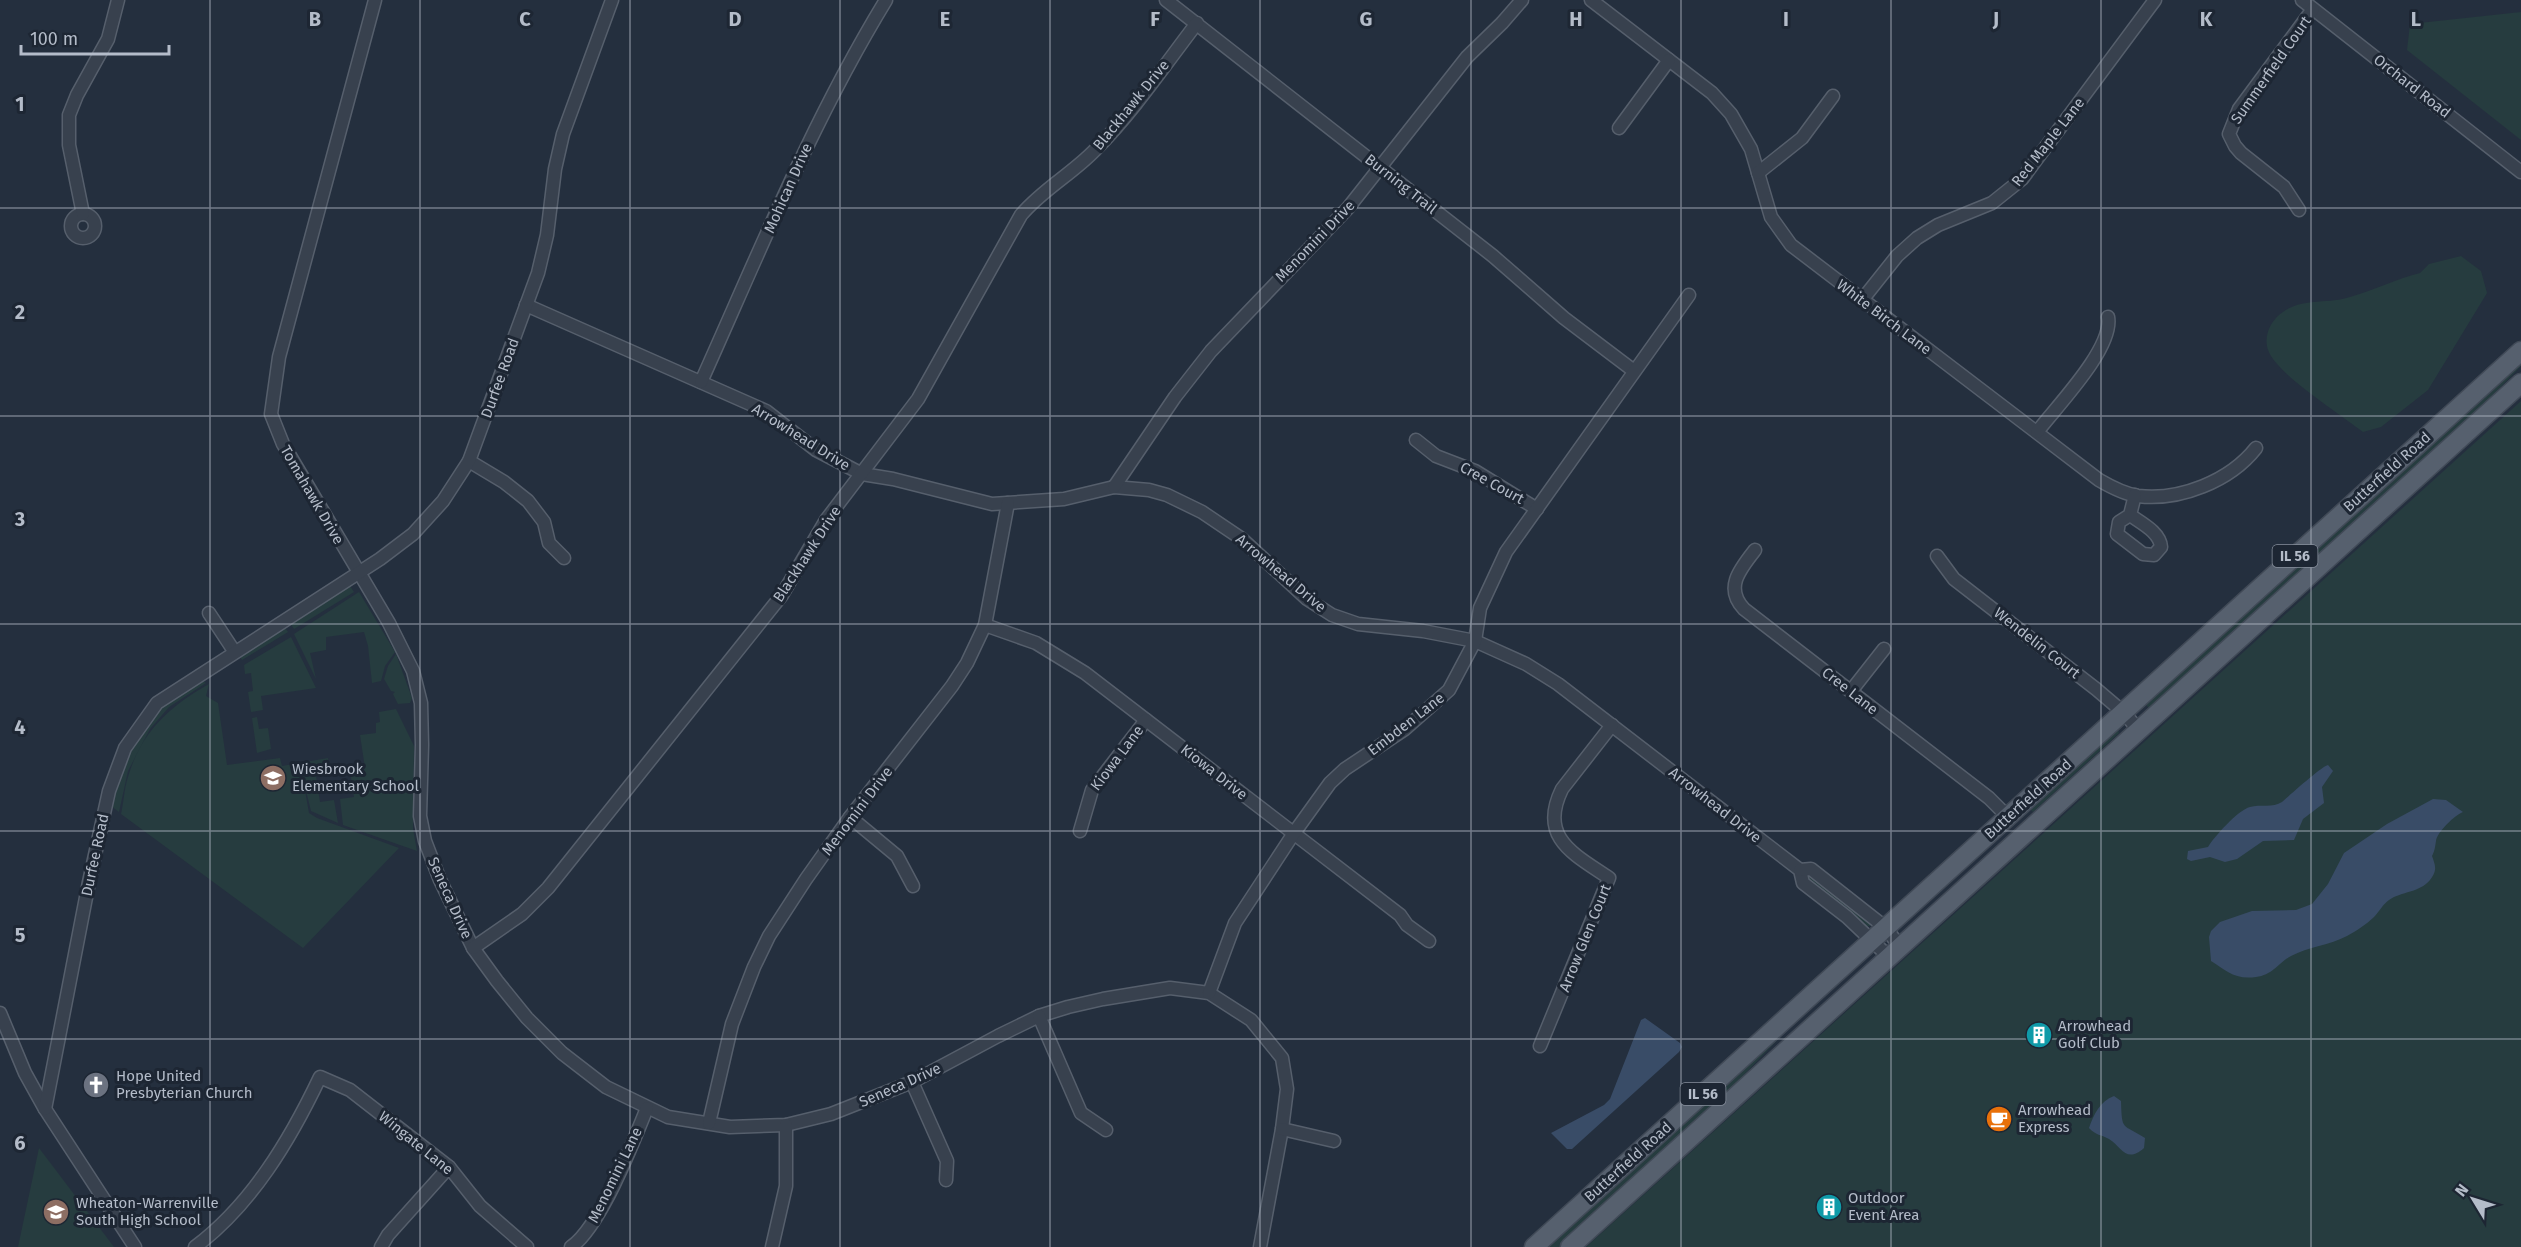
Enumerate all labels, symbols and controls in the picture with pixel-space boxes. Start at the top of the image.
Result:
text: B [309,7,321,31]
text: C [519,7,531,31]
text: D [728,7,742,31]
text: E [940,7,950,31]
text: F [1150,7,1160,31]
text: G [1360,7,1372,31]
text: H [1569,7,1583,31]
text: I [1783,7,1789,31]
text: J [1992,7,1999,31]
text: K [2200,7,2213,31]
text: L [2411,7,2421,31]
street label: Summerfield Court [2227,12,2315,127]
scale bar [21,18,170,56]
text: 100 m [30,28,78,50]
street label: Orchard Road [2370,50,2454,122]
street label: Blackhawk Drive [1089,56,1173,154]
text: 1 [15,92,25,116]
street label: Red Maple Lane [2008,94,2088,190]
street label: Mohican Drive [760,140,816,236]
street label: Burning Trail [1361,150,1441,218]
street label: Menomini Drive [1271,196,1359,286]
street label: White Birch Lane [1833,276,1935,358]
text: 2 [15,300,25,324]
street label: Durfee Road [477,335,523,421]
street label: Arrowhead Drive [749,400,853,474]
street label: Butterfield Road [2340,428,2434,516]
street label: Tomahawk Drive [276,442,348,548]
street label: Cree Court [1457,458,1528,508]
street label: Blackhawk Drive [769,503,845,605]
text: 3 [14,507,25,531]
street label: Arrowhead Drive [1232,530,1330,616]
road number: IL 56 [2272,545,2318,567]
street label: Wendelin Court [1990,604,2084,683]
street label: Cree Lane [1818,663,1882,719]
street label: Embden Lane [1364,689,1448,759]
text: 4 [14,715,26,739]
street label: Kiowa Lane [1087,722,1147,794]
street label: Kiowa Drive [1177,740,1251,804]
street label: Butterfield Road [1981,755,2075,843]
place label: Wiesbrook Elementary School [292,760,420,795]
school or university icon: Wiesbrook Elementary School [258,763,288,793]
street label: Menomini Drive [818,763,896,859]
street label: Arrowhead Drive [1665,763,1765,847]
street label: Durfee Road [77,812,113,898]
street label: Seneca Drive [424,854,476,942]
street label: Arrow Glen Court [1555,881,1615,995]
text: 5 [15,923,26,947]
place label: Arrowhead Golf Club [2058,1017,2131,1052]
building icon: Arrowhead Golf Club [2024,1020,2054,1050]
street label: Seneca Drive [856,1059,944,1111]
place label: Hope United Presbyterian Church [116,1067,253,1102]
church icon: Hope United Presbyterian Church [81,1070,111,1100]
road number: IL 56 [1680,1083,1726,1105]
place label: Arrowhead Express [2018,1101,2091,1136]
cafe icon: Arrowhead Express [1984,1104,2014,1134]
street label: Wingate Lane [375,1107,457,1179]
street label: Butterfield Road [1581,1118,1675,1206]
street label: Menomini Lane [584,1124,646,1226]
text: 6 [14,1131,26,1155]
north arrow [2443,1169,2503,1229]
text: N [2451,1180,2472,1200]
place label: Outdoor Event Area [1848,1189,1920,1224]
building icon: Outdoor Event Area [1814,1192,1844,1222]
place label: Wheaton-Warrenville South High School [76,1194,219,1229]
school or university icon: Wheaton-Warrenville South High School [41,1197,71,1227]

